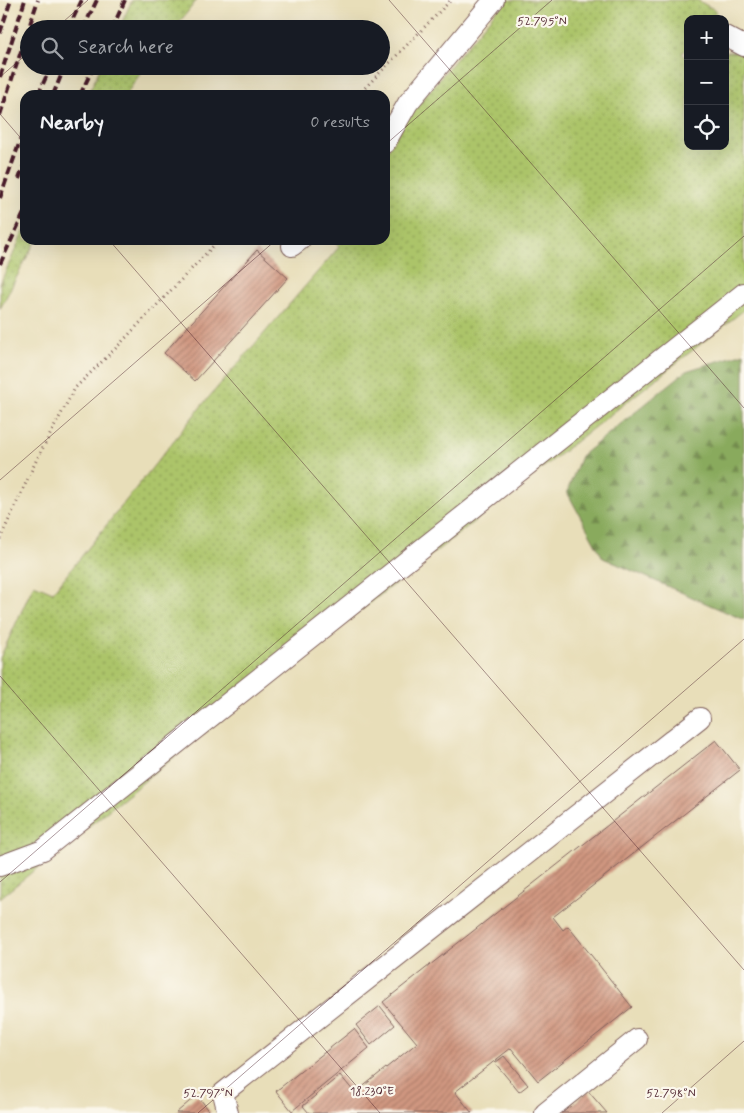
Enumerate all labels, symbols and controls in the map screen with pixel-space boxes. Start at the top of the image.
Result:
text: 52.795°N [517,14,567,30]
map controls [684,15,729,150]
button: + [684,15,729,60]
search box [20,20,390,75]
icon: search [38,34,66,62]
text: Search here [78,35,174,60]
button: − [684,60,729,105]
button: locate [684,105,729,150]
text: Nearby [40,109,104,137]
text: 0 results [310,112,370,133]
text: 18.230°E [350,1084,394,1100]
text: 52.797°N [183,1086,233,1102]
text: 52.798°N [646,1086,696,1102]

